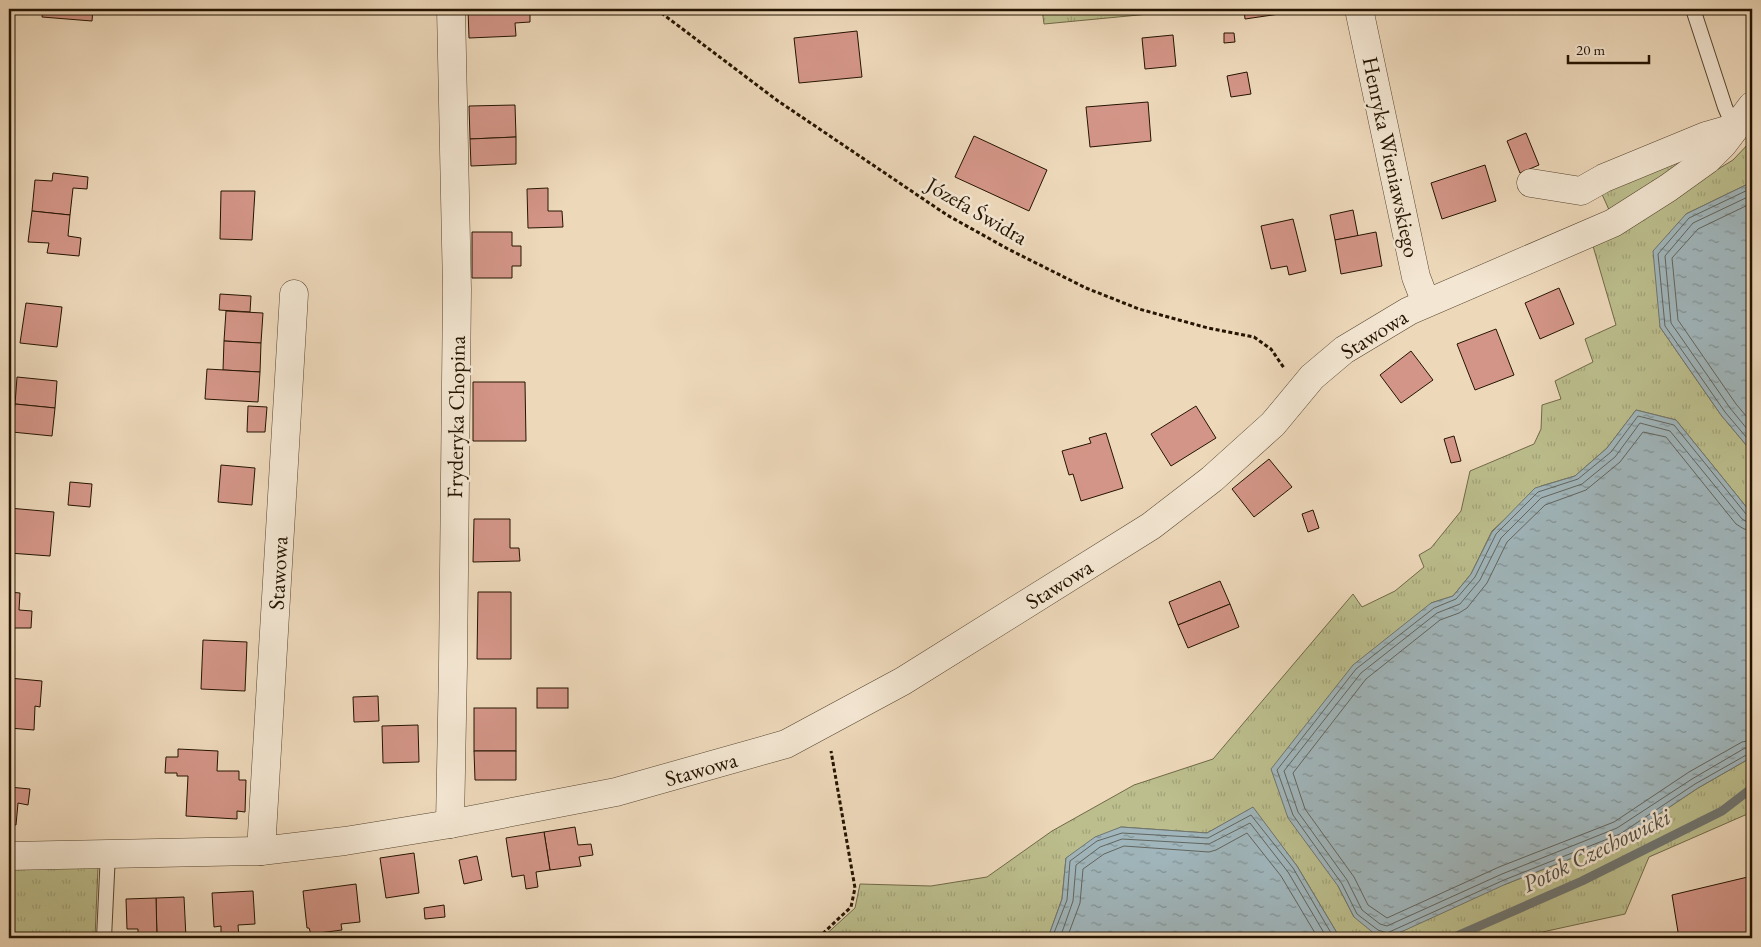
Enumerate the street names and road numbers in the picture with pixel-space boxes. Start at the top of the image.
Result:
street label: Henryka Wieniawskiego [1356,54,1426,260]
street label: Józefa Świdra [919,169,1033,252]
street label: Stawowa [1335,302,1413,366]
street label: Fryderyka Chopina [440,335,472,499]
street label: Stawowa [262,535,294,611]
street label: Stawowa [1020,552,1098,616]
street label: Stawowa [661,745,741,793]

